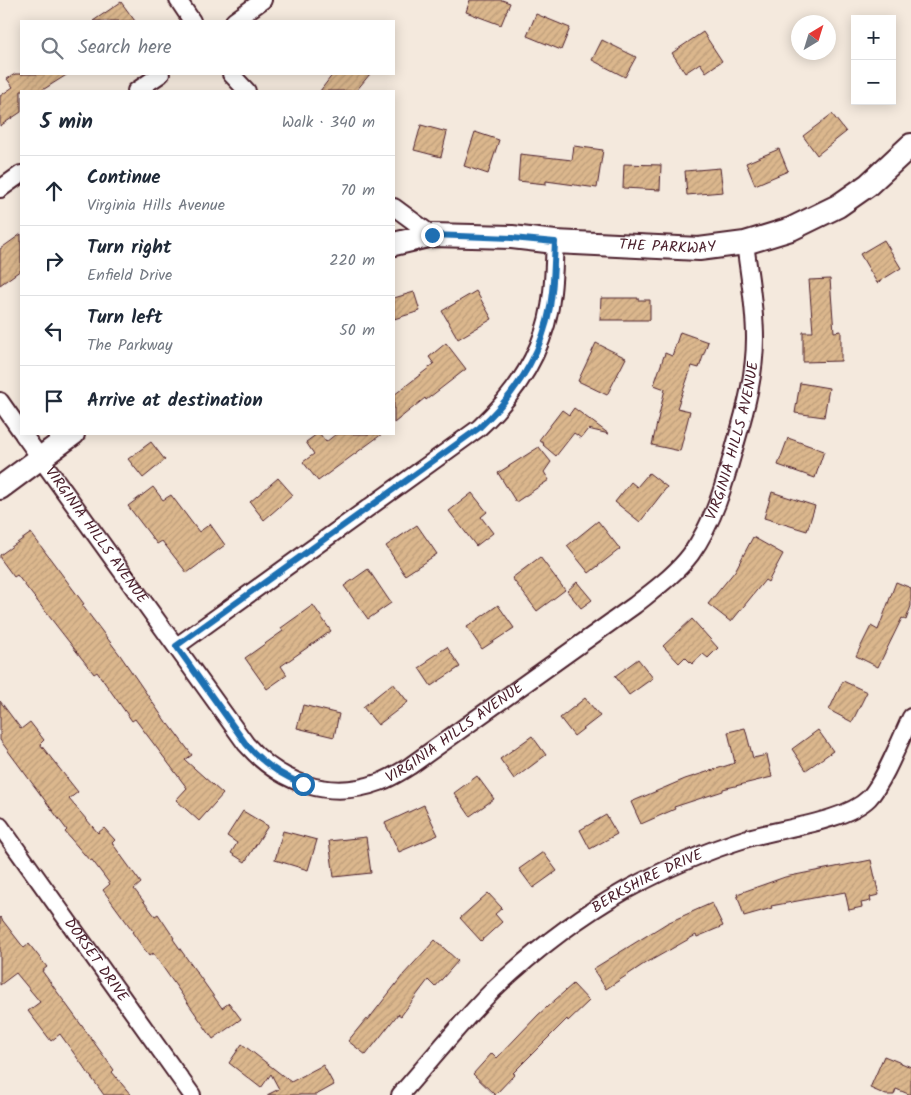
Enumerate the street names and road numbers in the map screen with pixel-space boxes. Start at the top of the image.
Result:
street label: THE PARKWAY [618,233,719,261]
street label: VIRGINIA HILLS AVENUE [700,359,766,524]
street label: VIRGINIA HILLS AVENUE [38,462,154,610]
street label: VIRGINIA HILLS AVENUE [381,676,530,790]
street label: BERKSHIRE DRIVE [587,843,708,920]
street label: DORSET DRIVE [58,913,135,1008]

